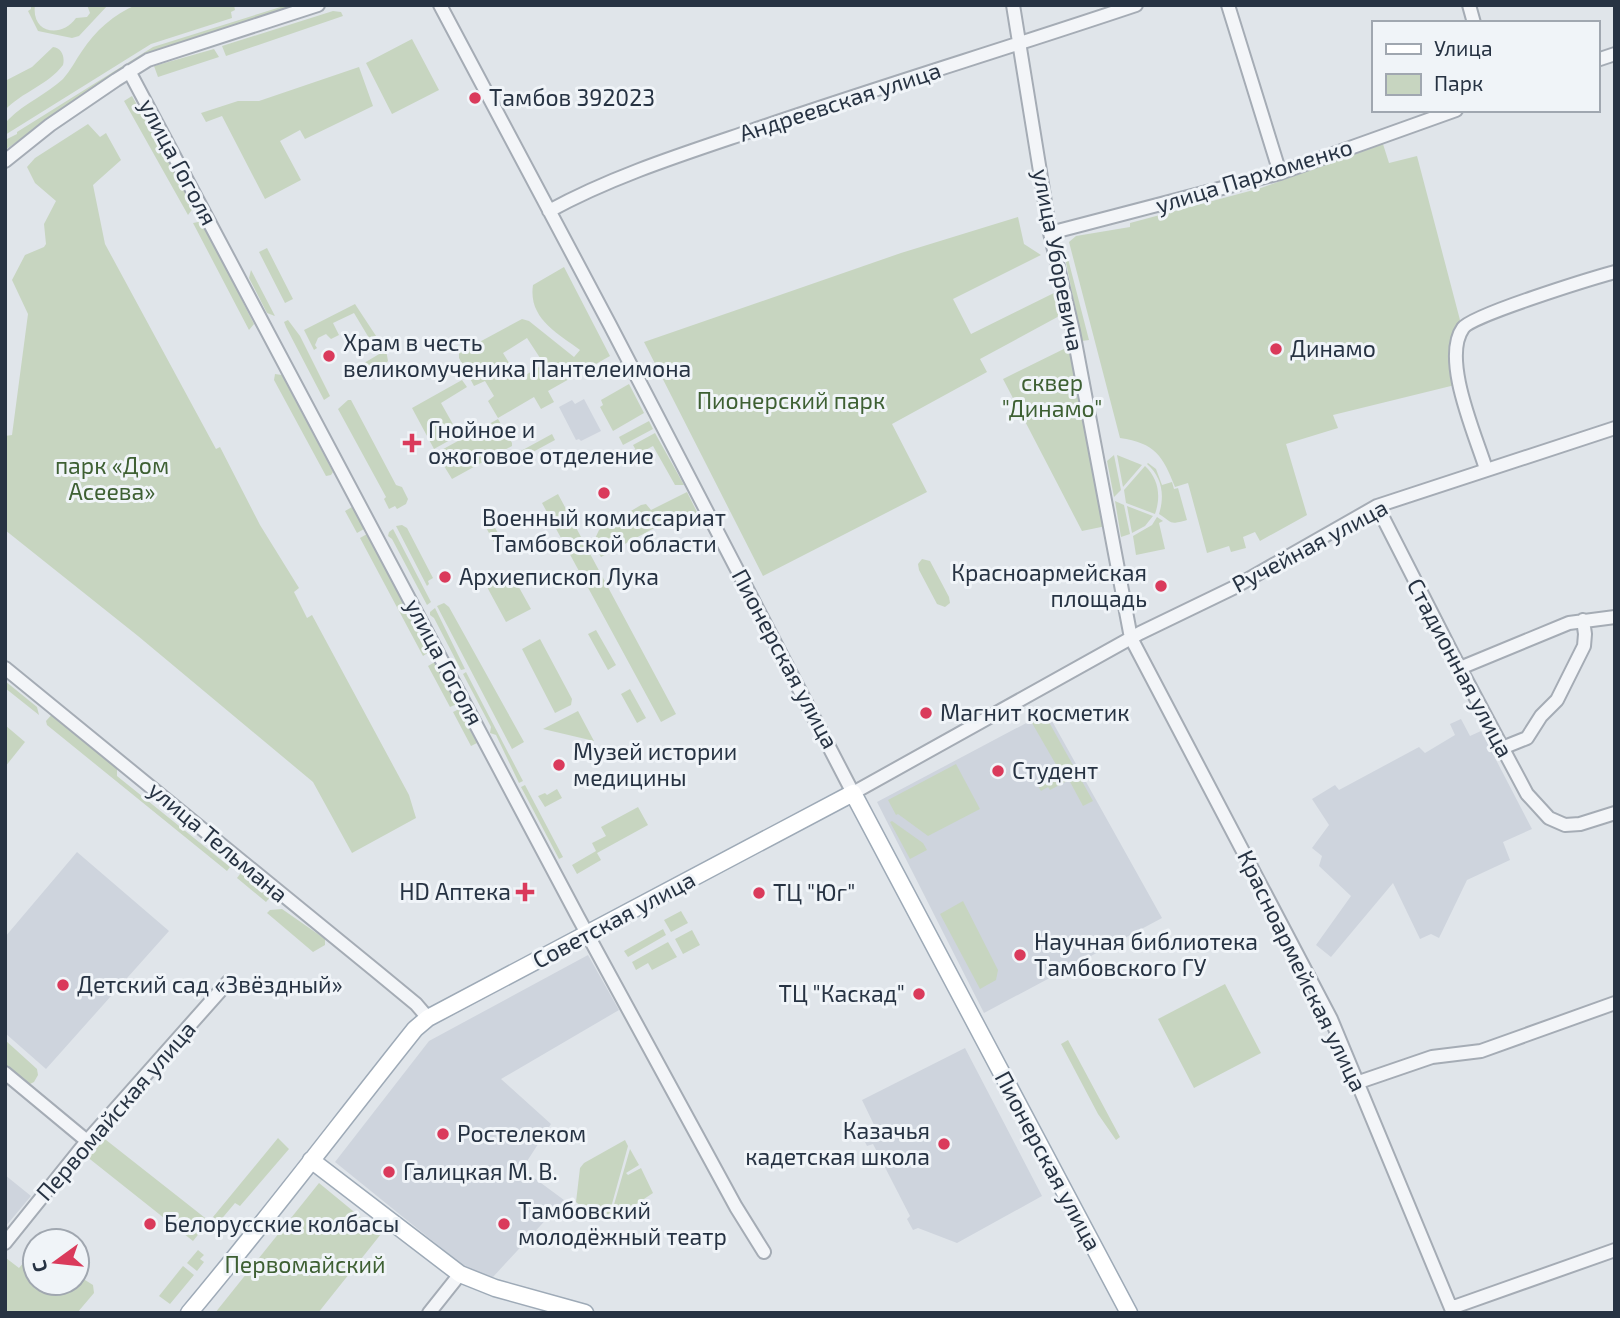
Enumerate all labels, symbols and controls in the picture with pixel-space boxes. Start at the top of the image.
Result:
legend [1372,21,1599,112]
text: Улица [1434,35,1493,60]
street label: Андреевская улица [735,55,944,148]
text: Парк [1434,70,1483,95]
place label: Тамбов 392023 [489,83,655,111]
marker: Тамбов 392023 [467,90,483,106]
street label: улица Гоголя [133,93,224,230]
street label: улица Пархоменко [1152,132,1356,219]
street label: улица Уборевича [1027,166,1090,354]
place label: Храм в честь великомученика Пантелеимона [343,328,691,383]
place label: Динамо [1290,334,1376,362]
marker: Динамо [1268,341,1284,357]
marker: Храм в честь великомученика Пантелеимона [321,348,337,364]
park label: сквер "Динамо" [1002,368,1102,422]
park label: Пионерский парк [697,386,885,414]
place label: Гнойное и ожоговое отделение [428,415,654,469]
marker: Гнойное и ожоговое отделение [402,433,422,453]
park label: парк «Дом Асеева» [55,451,169,505]
marker: Военный комиссариат Тамбовской области [596,485,612,501]
street label: Ручейная улица [1227,492,1392,599]
place label: Военный комиссариат Тамбовской области [482,503,726,557]
place label: Красноармейская площадь [951,558,1147,612]
place label: Архиепископ Лука [459,562,659,591]
street label: Пионерская улица [726,564,845,754]
marker: Архиепископ Лука [437,569,453,585]
street label: Стадионная улица [1401,573,1520,762]
marker: Красноармейская площадь [1153,578,1169,594]
street label: улица Гоголя [399,593,490,730]
place label: Магнит косметик [940,698,1130,726]
marker: Магнит косметик [918,705,934,721]
place label: Музей истории медицины [573,737,737,791]
place label: Студент [1012,756,1098,785]
marker: Музей истории медицины [551,757,567,773]
marker: Студент [990,763,1006,779]
street label: улица Тельмана [143,775,294,908]
street label: Красноармейская улица [1231,845,1374,1096]
street label: Советская улица [527,864,700,975]
place label: HD Аптека [399,877,511,905]
place label: ТЦ "Юг" [773,878,855,906]
marker: HD Аптека [517,884,533,900]
marker: ТЦ "Юг" [751,885,767,901]
place label: Научная библиотека Тамбовского ГУ [1034,927,1258,981]
marker: Научная библиотека Тамбовского ГУ [1012,947,1028,963]
place label: Детский сад «Звёздный» [77,970,343,998]
marker: Детский сад «Звёздный» [55,977,71,993]
place label: ТЦ "Каскад" [779,979,905,1007]
marker: ТЦ "Каскад" [911,986,927,1002]
street label: Первомайская улица [30,1015,202,1206]
street label: Пионерская улица [989,1066,1108,1256]
place label: Казачья кадетская школа [745,1116,930,1170]
place label: Ростелеком [457,1119,586,1147]
marker: Ростелеком [435,1126,451,1142]
marker: Казачья кадетская школа [936,1136,952,1152]
place label: Галицкая М. В. [403,1157,558,1185]
marker: Галицкая М. В. [381,1164,397,1180]
place label: Тамбовский молодёжный театр [518,1196,727,1250]
place label: Белорусские колбасы [164,1209,399,1238]
marker: Белорусские колбасы [142,1216,158,1232]
marker: Тамбовский молодёжный театр [496,1216,512,1232]
north arrow [21,1227,91,1297]
park label: Первомайский [224,1250,386,1278]
text: С [27,1258,52,1275]

